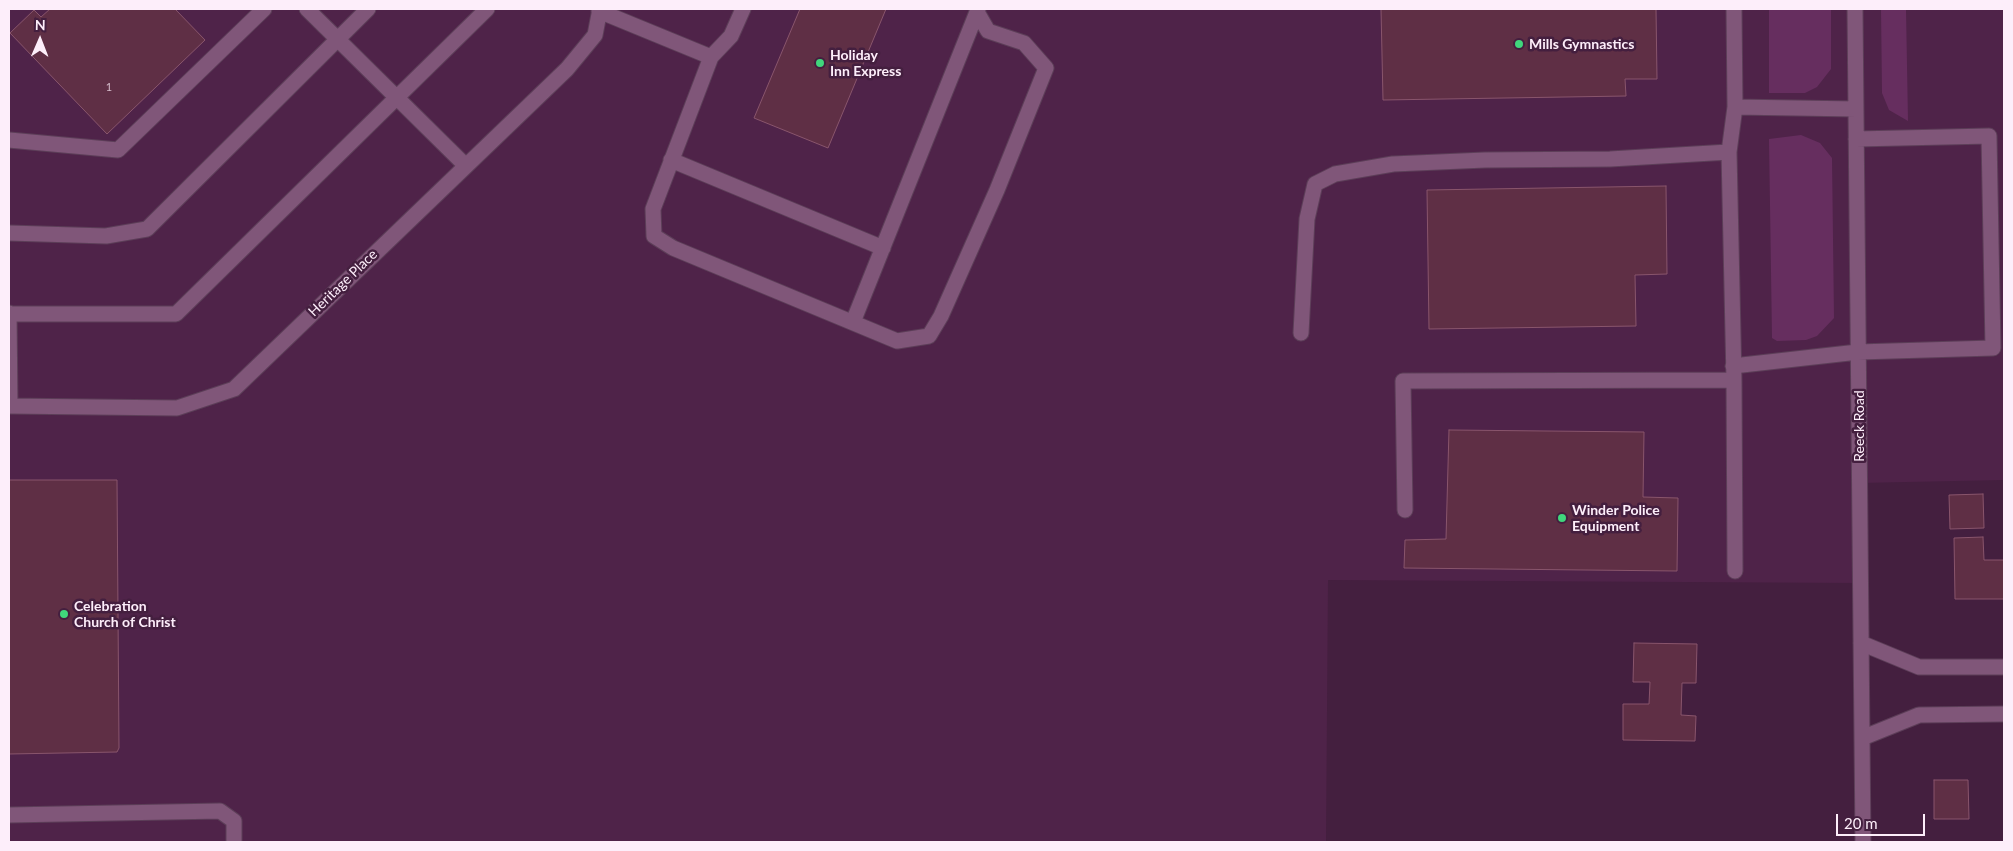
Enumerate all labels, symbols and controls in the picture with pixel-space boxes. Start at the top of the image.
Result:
north arrow [15,15,65,65]
text: N [35,16,46,33]
place label: Mills Gymnastics [1529,36,1634,52]
marker: Mills Gymnastics [1513,38,1525,50]
place label: Holiday Inn Express [830,47,901,80]
marker: Holiday Inn Express [814,57,826,69]
house number: 1 [106,80,112,94]
street label: Heritage Place [305,246,381,320]
street label: Reeck Road [1851,390,1867,462]
place label: Winder Police Equipment [1572,502,1660,534]
marker: Winder Police Equipment [1556,512,1568,524]
place label: Celebration Church of Christ [74,598,176,630]
marker: Celebration Church of Christ [58,608,70,620]
scale bar [1838,804,1927,836]
text: 20 m [1844,814,1878,832]

